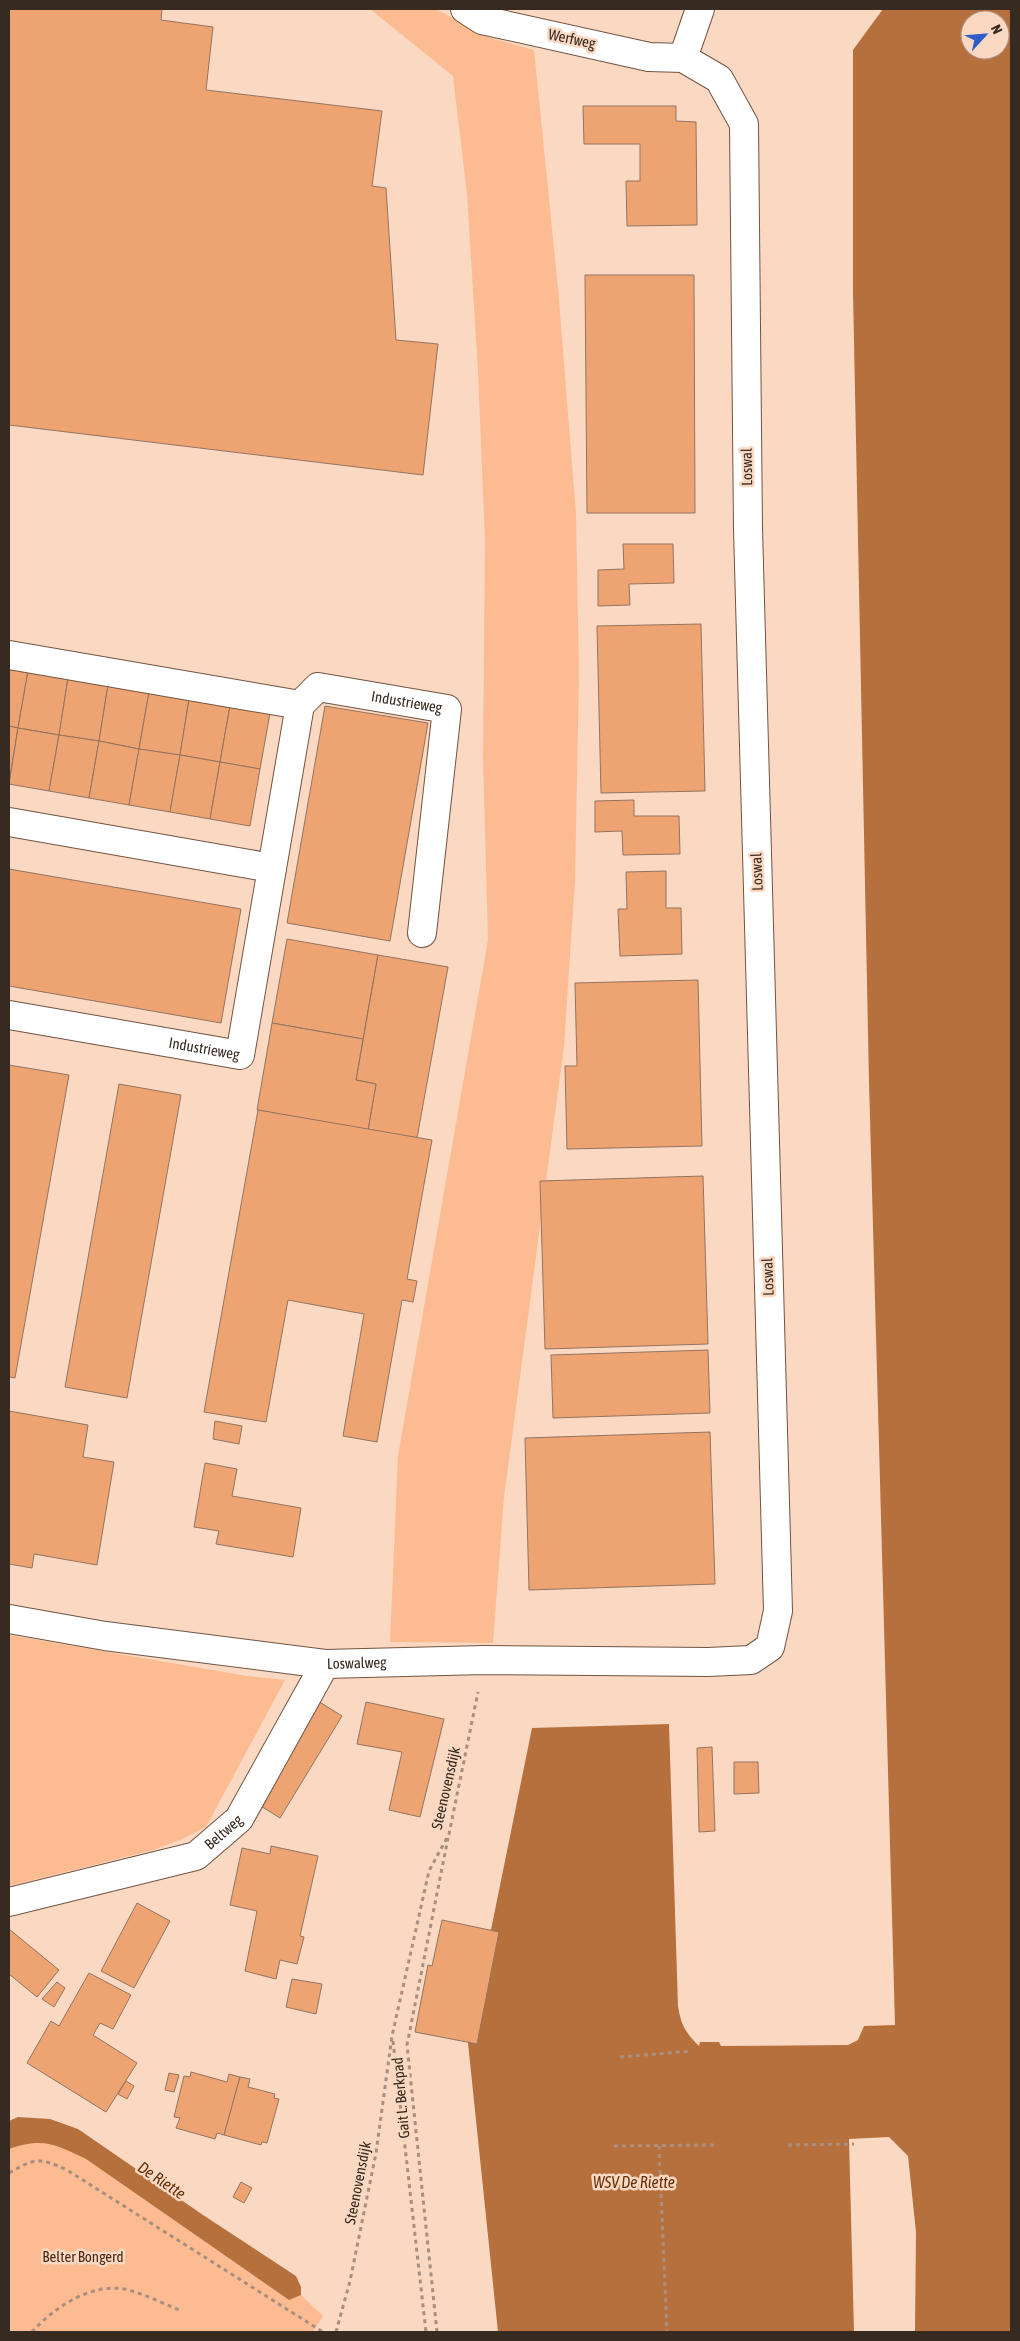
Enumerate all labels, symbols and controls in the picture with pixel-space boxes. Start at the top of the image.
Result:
north arrow [960,10,1010,60]
text: N [988,22,1006,37]
street label: Werfweg [547,25,598,52]
street label: Loswal [738,448,755,486]
street label: Industrieweg [370,687,444,716]
street label: Loswal [747,853,766,891]
street label: Industrieweg [167,1034,242,1063]
street label: Loswal [758,1258,777,1296]
street label: Loswalweg [327,1653,387,1672]
street label: Steenovensdijk [428,1745,463,1831]
street label: Beltweg [201,1811,246,1853]
street label: Gait L. Berkpad [388,2057,413,2139]
street label: Steenovensdijk [341,2140,374,2226]
water label: De Riette [135,2158,189,2202]
water label: WSV De Riette [593,2173,675,2191]
park label: Belter Bongerd [42,2248,124,2265]

